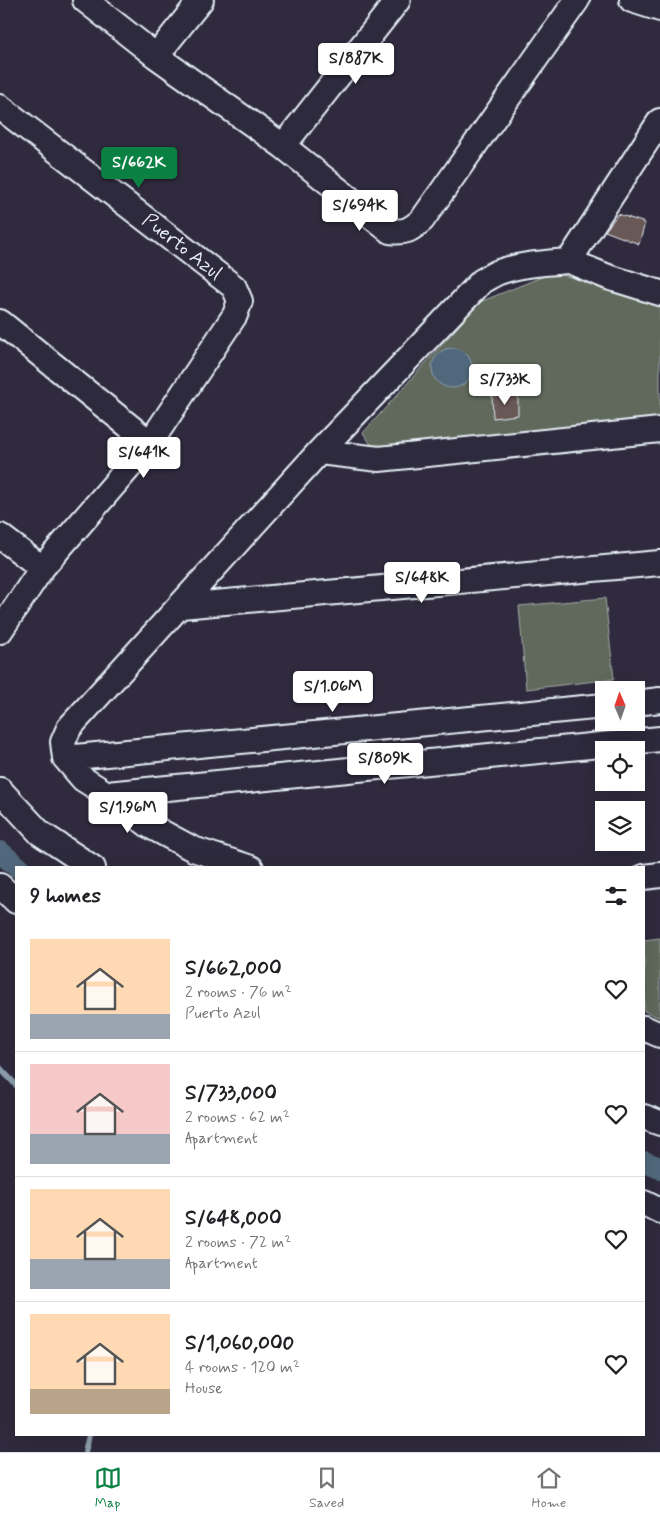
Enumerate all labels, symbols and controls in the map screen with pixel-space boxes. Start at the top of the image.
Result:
pin: S/887K [315,42,397,85]
text: S/887K [329,48,383,69]
pin: S/662K [98,146,180,189]
text: S/662K [112,152,166,173]
pin: S/694K [319,190,401,232]
text: S/694K [333,195,387,216]
street label: Puerto Azul [136,207,228,287]
pin: S/733K [464,364,546,406]
text: S/733K [480,369,530,390]
pin: S/641K [103,436,185,479]
text: S/641K [118,442,170,463]
pin: S/648K [381,562,463,604]
text: S/648K [395,567,449,588]
pin: S/1.06M [287,670,379,713]
text: S/1.06M [304,676,362,697]
north arrow [595,681,645,731]
map controls [595,681,645,851]
button: locate [595,741,645,791]
pin: S/809K [344,742,426,785]
text: S/809K [358,748,412,769]
pin: S/1.96M [82,792,174,834]
text: S/1.96M [99,797,157,818]
button: layers [595,801,645,851]
text: 9 homes [30,882,101,910]
icon: filters [602,882,630,910]
text: S/662,000 [185,954,282,982]
icon: home [70,959,130,1019]
icon: heart [602,975,630,1003]
text: 2 rooms · 76 m² [185,982,292,1003]
text: Puerto Azul [185,1003,261,1024]
text: S/733,000 [185,1079,277,1107]
icon: home [70,1084,130,1144]
icon: heart [602,1100,630,1128]
text: 2 rooms · 62 m² [185,1107,290,1128]
text: Apartment [185,1128,258,1149]
text: S/648,000 [185,1204,282,1232]
icon: home [70,1209,130,1269]
icon: heart [602,1225,630,1253]
text: 2 rooms · 72 m² [185,1232,291,1253]
text: Apartment [185,1253,258,1274]
text: S/1,060,000 [185,1329,294,1357]
icon: home [70,1334,130,1394]
icon: heart [602,1350,630,1378]
text: 4 rooms · 120 m² [185,1357,300,1378]
text: House [185,1378,223,1399]
tab: Map [94,1464,122,1512]
tab: Saved [309,1464,344,1512]
tab: Home [532,1464,566,1512]

